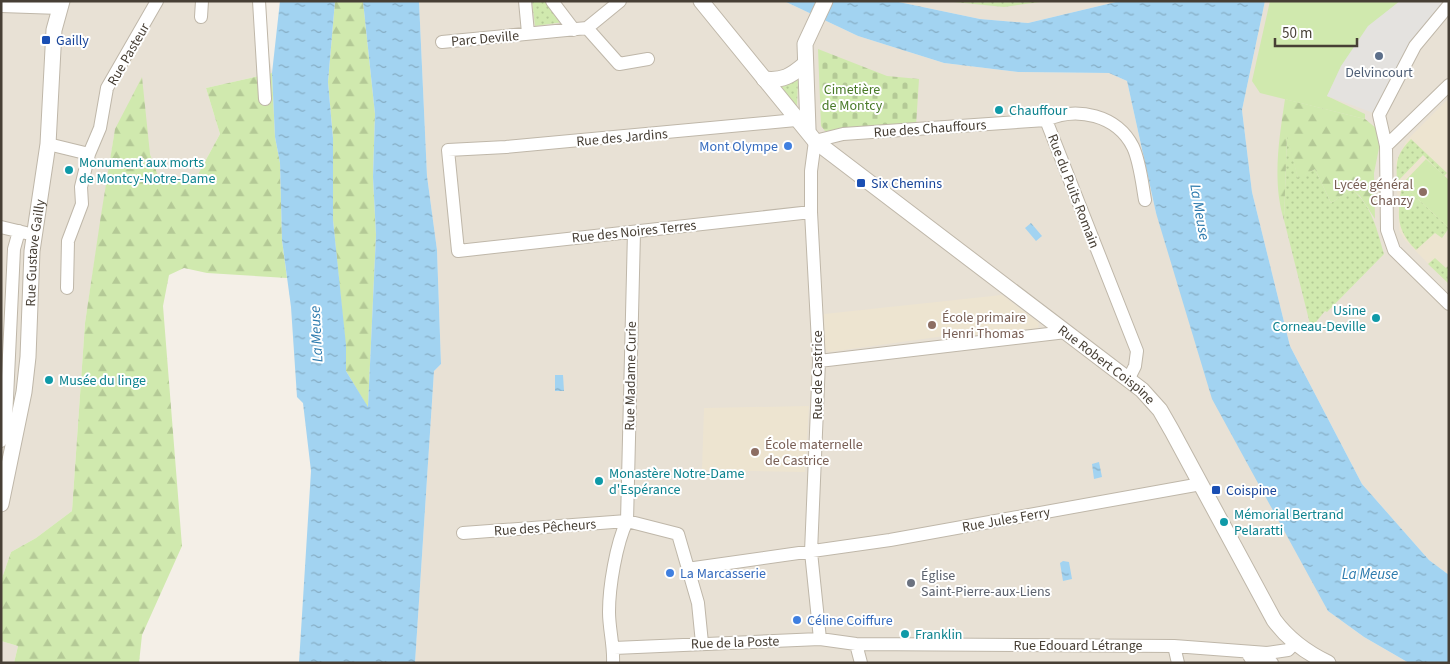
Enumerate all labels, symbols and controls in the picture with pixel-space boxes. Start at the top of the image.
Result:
scale bar [1275,15,1358,47]
street label: Rue Pasteur [103,19,155,89]
text: 50 m [1282,23,1312,44]
street label: Parc Deville [450,26,520,52]
place label: Gailly [56,31,89,51]
marker: Gailly [40,34,52,46]
marker: Delvincourt [1373,50,1385,62]
place label: Delvincourt [1345,63,1413,83]
park label: Cimetière de Montcy [822,80,883,116]
place label: Chauffour [1009,101,1067,121]
marker: Chauffour [993,104,1005,116]
street label: Rue des Chauffours [873,115,987,143]
street label: Rue des Jardins [575,124,669,152]
street label: Rue du Puits Romain [1042,131,1104,251]
place label: Mont Olympe [699,137,778,157]
marker: Mont Olympe [782,140,794,152]
place label: Monument aux morts de Montcy-Notre-Dame [79,153,215,189]
marker: Monument aux morts de Montcy-Notre-Dame [63,164,75,176]
place label: Six Chemins [871,174,942,194]
place label: Lycée général Chanzy [1334,175,1413,211]
marker: Six Chemins [855,177,867,189]
water label: La Meuse [1184,182,1215,242]
marker: Lycée général Chanzy [1417,186,1429,198]
street label: Rue Gustave Gailly [21,198,51,307]
street label: Rue des Noires Terres [571,216,697,248]
place label: Usine Corneau-Deville [1272,301,1366,337]
water label: La Meuse [305,305,328,363]
place label: École primaire Henri Thomas [942,308,1026,344]
marker: Usine Corneau-Deville [1370,312,1382,324]
marker: École primaire Henri Thomas [926,319,938,331]
street label: Rue Madame Curie [620,321,642,431]
street label: Rue Robert Coispine [1053,321,1159,409]
street label: Rue de Castrice [808,330,828,420]
place label: Musée du linge [59,371,146,391]
marker: Musée du linge [43,374,55,386]
place label: École maternelle de Castrice [765,435,863,471]
marker: École maternelle de Castrice [749,446,761,458]
place label: Monastère Notre-Dame d'Espérance [609,464,745,500]
marker: Monastère Notre-Dame d'Espérance [593,475,605,487]
place label: Coispine [1226,481,1277,501]
marker: Coispine [1210,484,1222,496]
street label: Rue Jules Ferry [961,502,1052,538]
place label: Mémorial Bertrand Pelaratti [1234,505,1344,541]
street label: Rue des Pêcheurs [493,514,597,542]
marker: Mémorial Bertrand Pelaratti [1218,516,1230,528]
place label: La Marcasserie [680,564,766,584]
water label: La Meuse [1342,564,1398,585]
place label: Église Saint-Pierre-aux-Liens [921,566,1051,602]
marker: La Marcasserie [664,567,676,579]
marker: Église Saint-Pierre-aux-Liens [905,577,917,589]
place label: Céline Coiffure [807,611,893,631]
marker: Céline Coiffure [791,614,803,626]
place label: Franklin [915,625,962,645]
marker: Franklin [899,628,911,640]
street label: Rue de la Poste [690,631,780,655]
street label: Rue Edouard Létrange [1013,636,1143,656]

